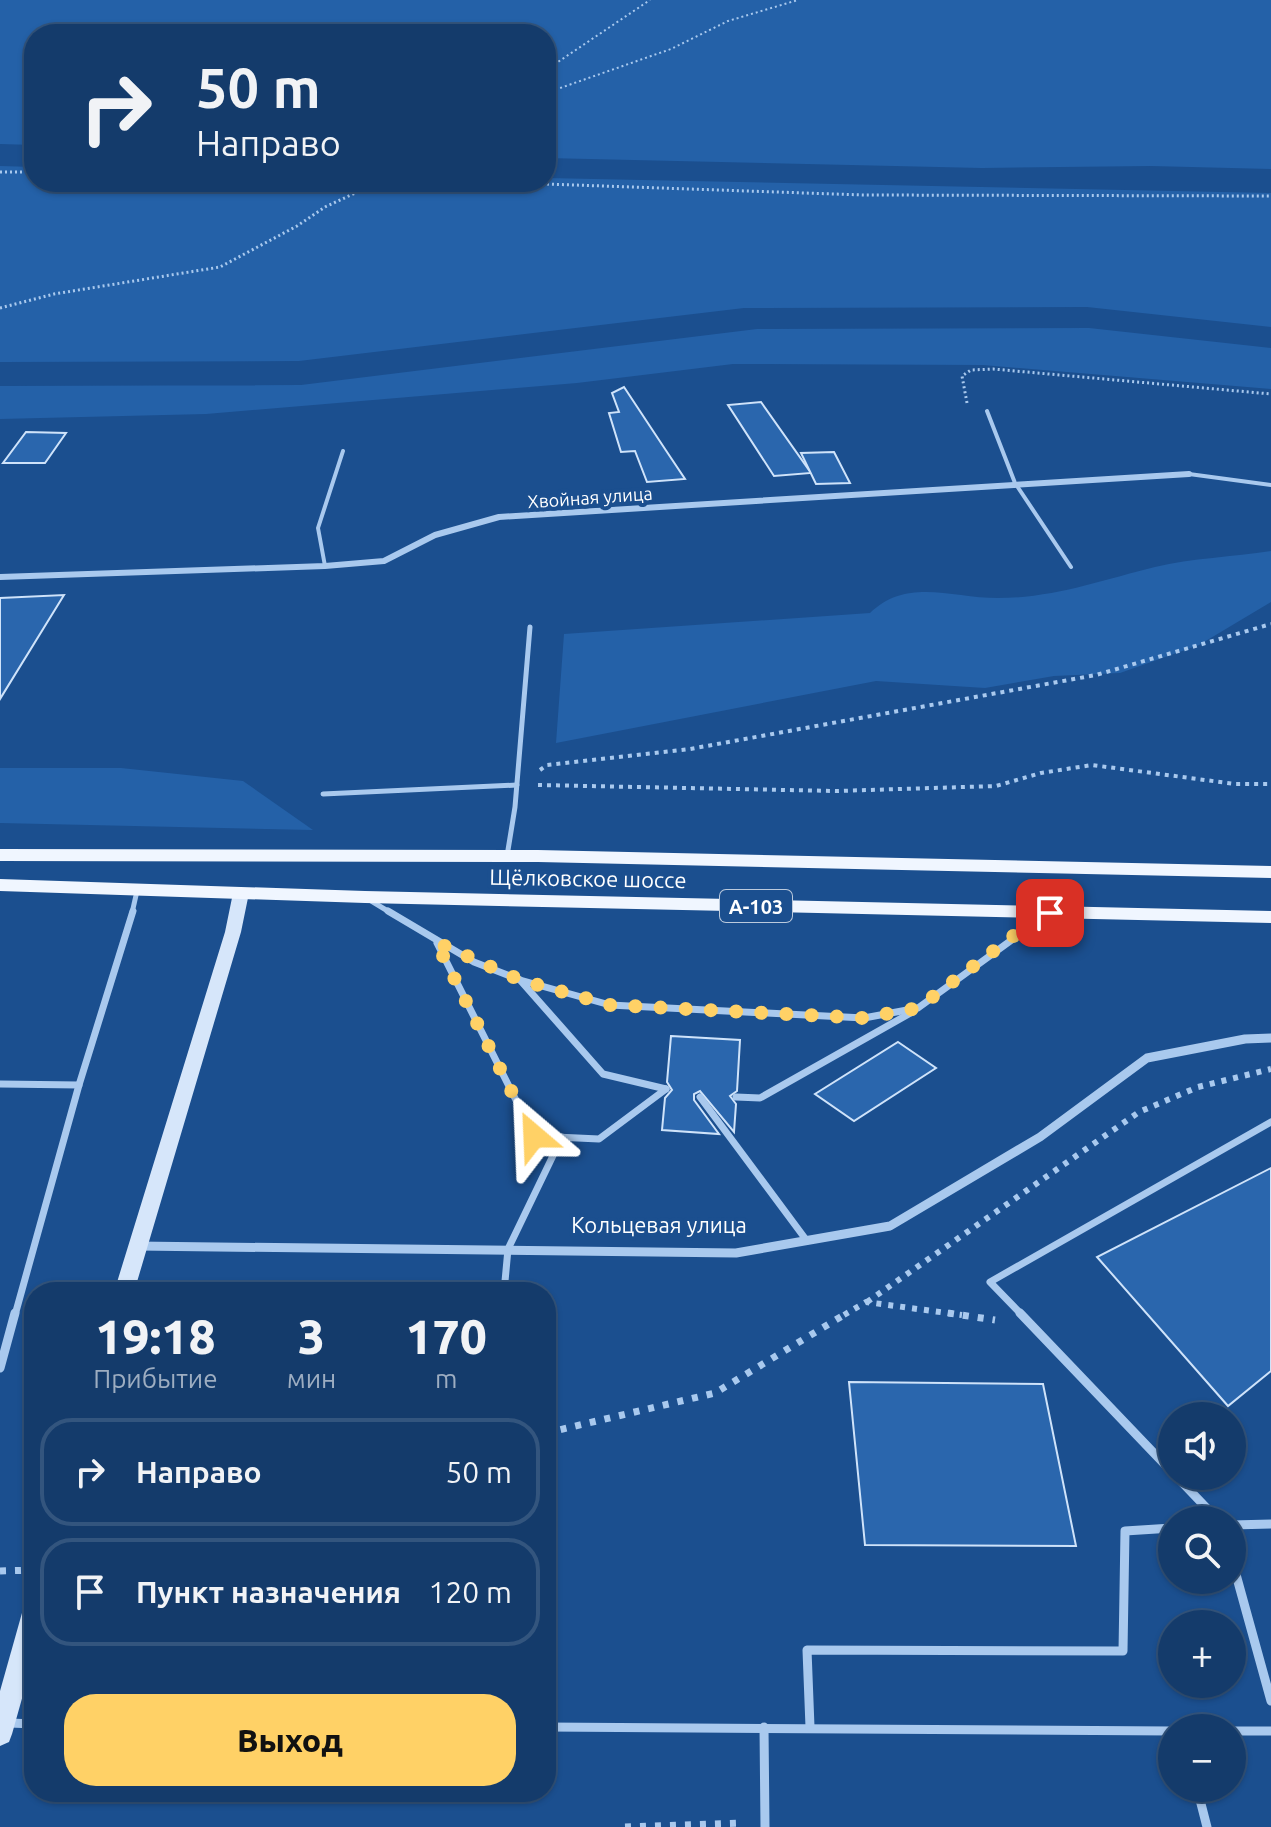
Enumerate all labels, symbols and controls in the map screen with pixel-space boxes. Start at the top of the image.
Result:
icon: right [64,56,168,160]
text: 50 m [196,56,321,119]
text: Направо [196,122,341,163]
street label: Хвойная улица [527,483,653,511]
street label: Щёлковское шоссе [489,864,687,892]
pin [1016,879,1084,947]
road number: А-103 [720,890,792,922]
icon: arrive [1028,891,1072,935]
position arrow [492,1094,576,1178]
street label: Кольцевая улица [571,1212,747,1237]
text: 19:18 [95,1309,215,1363]
text: 3 [298,1309,325,1363]
text: 170 [406,1309,487,1363]
text: Прибытие [93,1364,218,1393]
text: мин [287,1364,336,1393]
text: m [435,1364,457,1393]
map controls [1158,1402,1246,1802]
button: sound [1158,1402,1246,1490]
icon: right [68,1450,112,1494]
text: Направо [136,1455,262,1489]
text: 50 m [445,1455,512,1489]
button: search [1158,1506,1246,1594]
icon: arrive [68,1570,112,1614]
text: Пункт назначения [136,1575,401,1609]
text: 120 m [428,1575,512,1609]
button: + [1158,1610,1246,1698]
button: Выход [64,1694,516,1786]
button: − [1158,1714,1246,1802]

